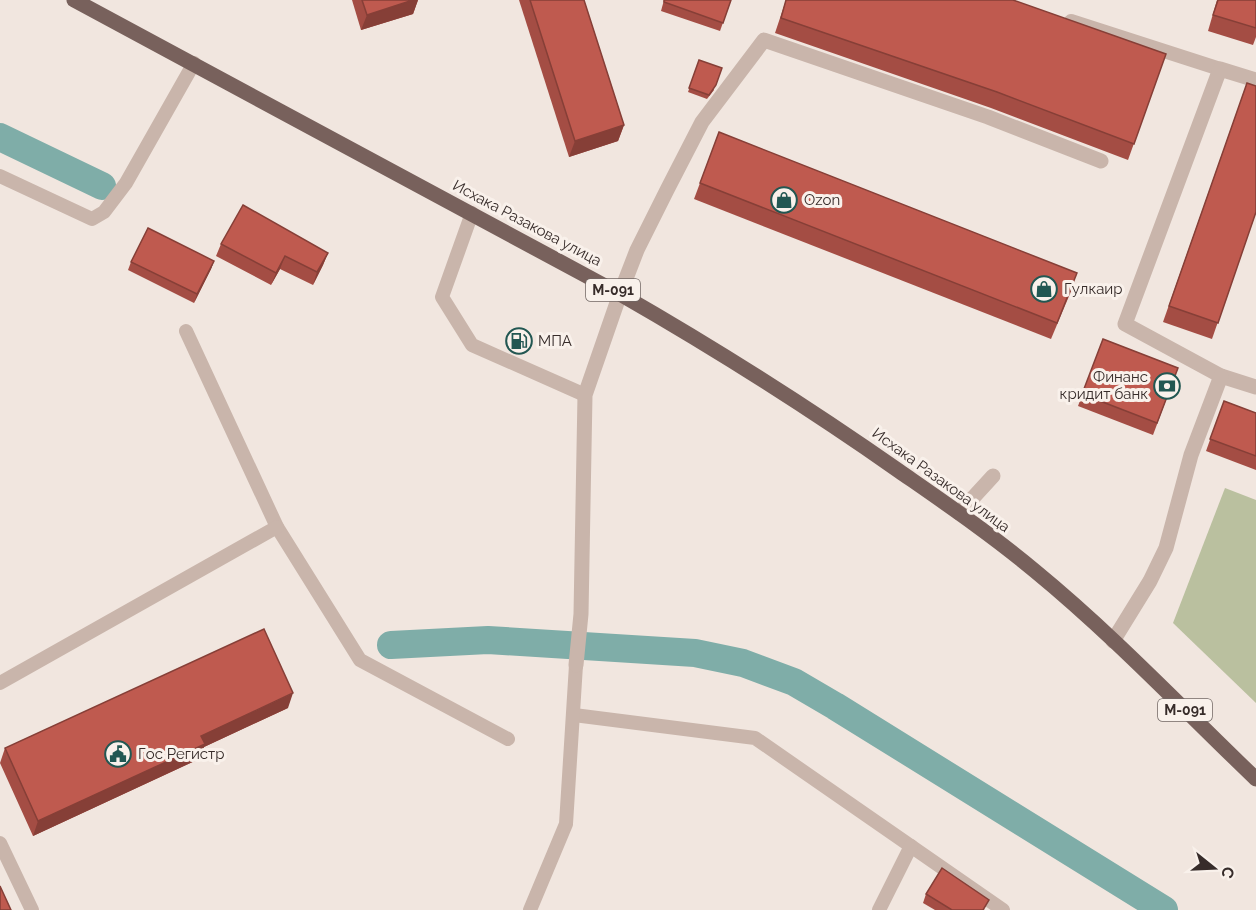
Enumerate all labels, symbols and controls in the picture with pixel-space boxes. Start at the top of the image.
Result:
street label: Исхака Разакова улица [450,176,604,270]
shop icon: Ozon [769,185,799,215]
place label: Ozon [804,191,840,209]
shop icon: Гулкаир [1029,274,1059,304]
road number: М-091 [586,279,640,301]
place label: Гулкаир [1064,280,1123,298]
fuel station icon: МПА [504,326,534,356]
place label: МПА [538,332,572,350]
place label: Финанс кридит банк [1060,368,1148,403]
bank icon: Финанс кридит банк [1152,371,1182,401]
street label: Исхака Разакова улица [869,424,1013,536]
road number: М-091 [1158,699,1212,721]
public building icon: Гос Регистр [103,739,133,769]
place label: Гос Регистр [138,745,225,763]
north arrow [1184,838,1244,898]
text: С [1217,864,1239,881]

